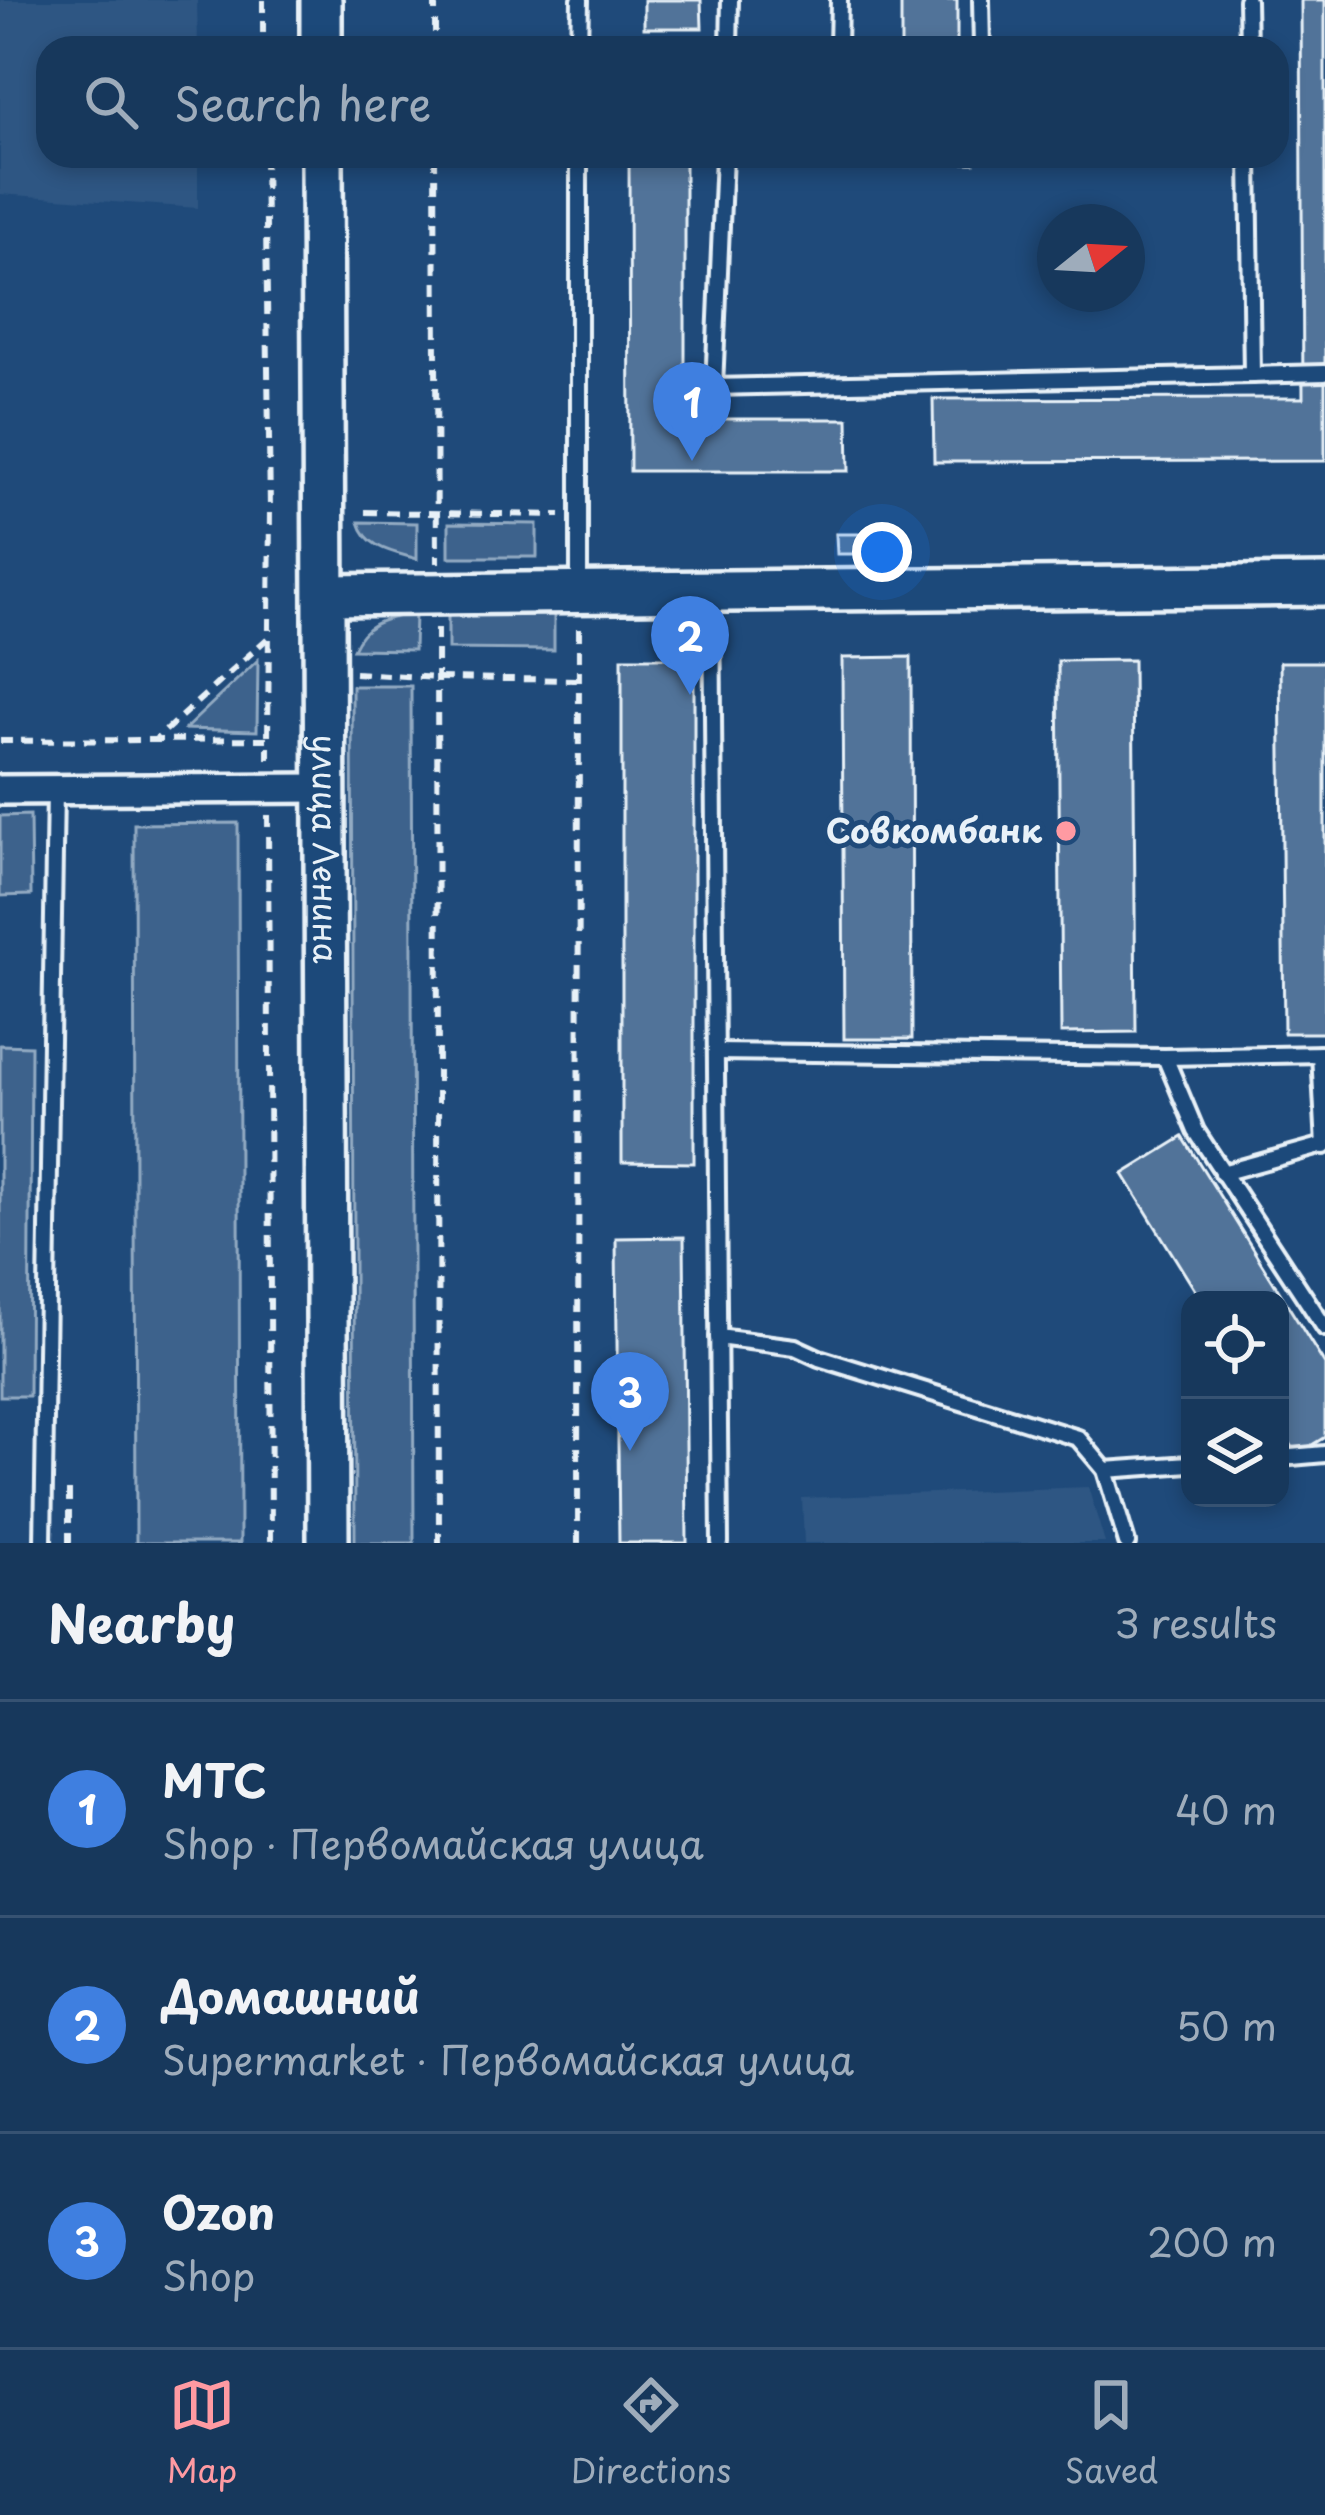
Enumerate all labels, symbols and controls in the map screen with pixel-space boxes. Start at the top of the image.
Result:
search box [36,36,1289,168]
text: Search here [174,68,431,136]
icon: search [78,69,144,135]
north arrow [1037,204,1145,312]
pin: 1 [653,362,731,461]
your location [852,522,912,582]
pin: 2 [651,596,729,695]
street label: улица Ленина [302,734,352,964]
place label: Совкомбанк [826,804,1043,854]
marker: Совкомбанк [1053,818,1079,844]
map controls [1181,1291,1289,1507]
button: locate [1181,1291,1289,1399]
pin: 3 [591,1352,669,1451]
button: layers [1181,1399,1289,1507]
text: Nearby [48,1583,235,1660]
text: 3 results [1114,1592,1277,1651]
text: МТС [162,1745,267,1813]
text: 1 [78,1779,96,1838]
text: 40 m [1175,1779,1277,1838]
text: Shop · Первомайская улица [162,1813,704,1872]
text: Домашний [162,1961,420,2029]
text: 2 [73,1995,101,2054]
text: 50 m [1176,1995,1277,2054]
text: Supermarket · Первомайская улица [162,2029,854,2088]
text: Ozon [162,2177,275,2245]
text: 3 [74,2211,100,2270]
text: 200 m [1147,2211,1277,2270]
text: Shop [162,2245,255,2304]
tab: Map [167,2372,237,2494]
tab: Directions [571,2372,731,2494]
tab: Saved [1065,2372,1158,2494]

